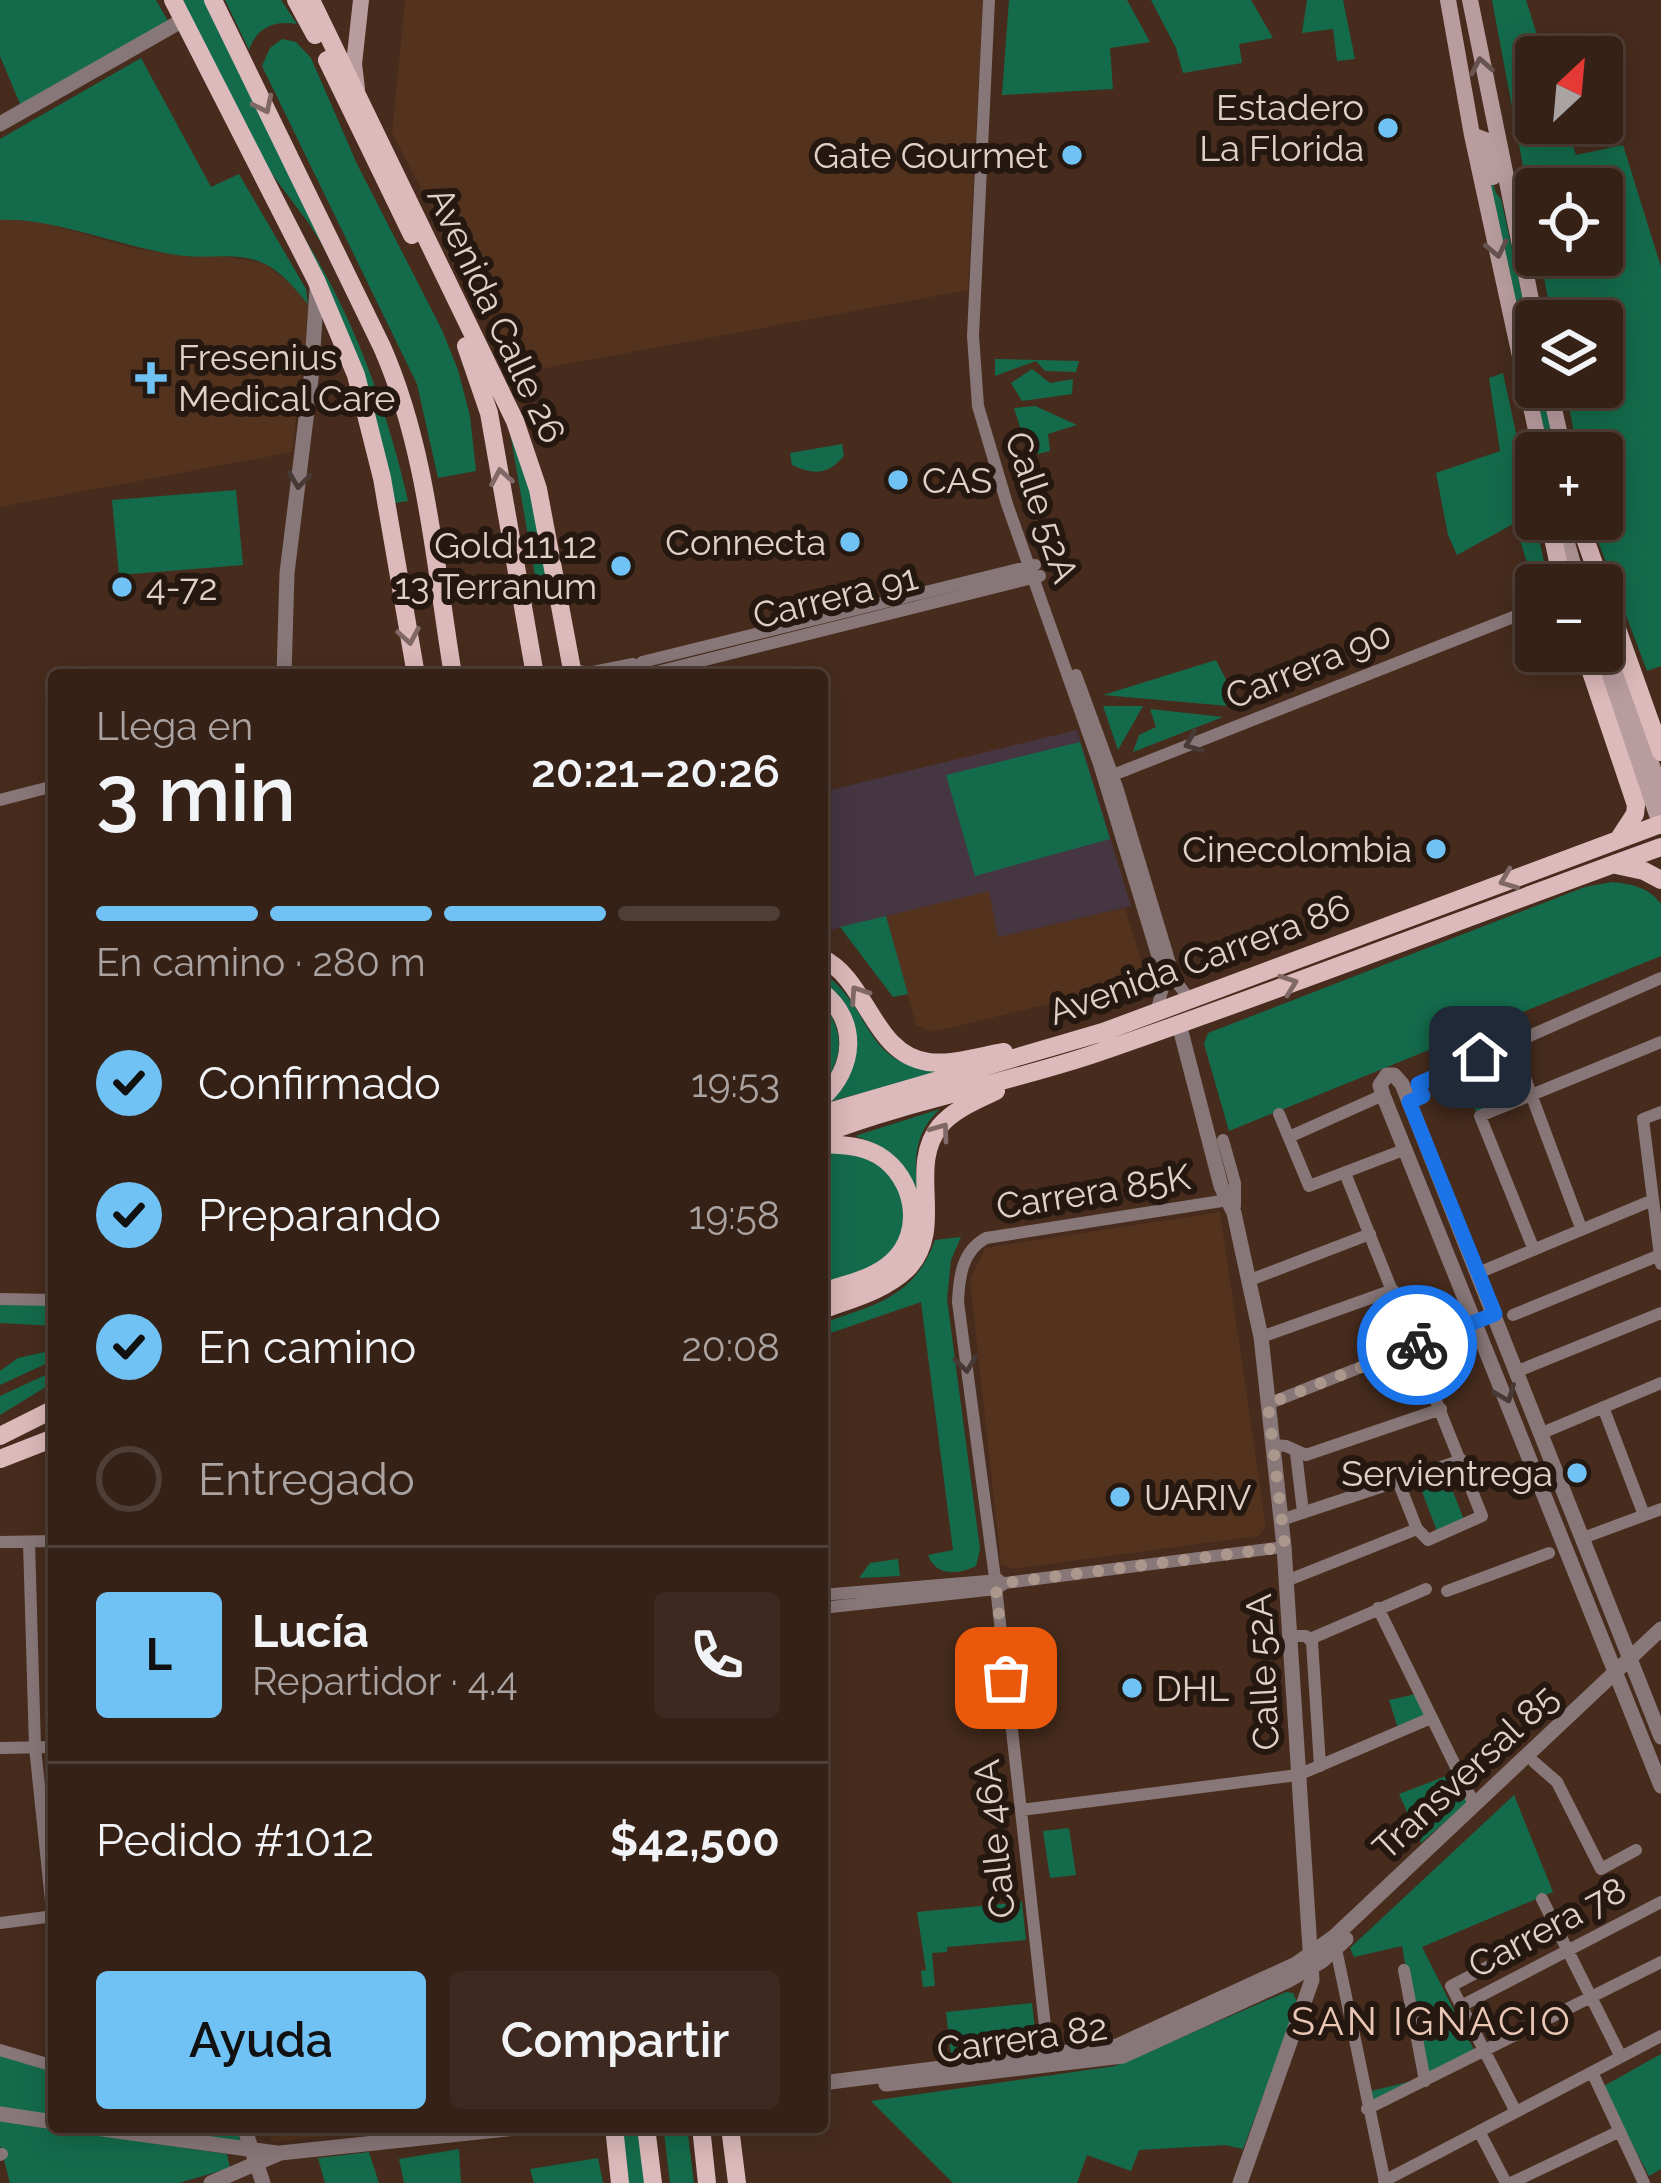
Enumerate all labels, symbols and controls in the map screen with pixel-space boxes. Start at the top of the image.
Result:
north arrow [1515,36,1623,144]
map controls [1515,36,1623,672]
one-way arrow [1470,57,1495,77]
place label: Estadero La Florida [1199,86,1364,169]
one-way arrow [250,93,274,114]
marker: Estadero La Florida [1375,115,1401,141]
place label: Gate Gourmet [813,134,1048,176]
marker: Gate Gourmet [1059,142,1085,168]
button: locate [1515,168,1623,276]
street label: Avenida Calle 26 [419,180,575,450]
one-way arrow [1483,239,1508,259]
button: layers [1515,300,1623,408]
place label: Fresenius Medical Care [178,336,395,419]
marker: Fresenius Medical Care [135,362,167,394]
street label: Calle 52A [997,426,1087,588]
button: + [1515,432,1623,540]
place label: CAS [922,459,992,501]
one-way arrow [489,467,514,487]
marker: CAS [885,467,911,493]
one-way arrow [287,471,313,490]
place label: Connecta [665,521,826,563]
place label: Gold 11 12 13 Terranum [395,524,597,607]
marker: Connecta [837,529,863,555]
marker: Gold 11 12 13 Terranum [608,553,634,579]
street label: Carrera 91 [748,555,922,637]
button: − [1515,564,1623,672]
place label: 4-72 [146,566,217,608]
marker: 4-72 [109,574,135,600]
street label: Carrera 90 [1219,613,1397,717]
one-way arrow [396,625,421,645]
text: Llega en [96,703,253,749]
one-way arrow [1183,729,1204,754]
text: 20:21–20:26 [531,745,780,798]
text: 3 min [96,748,296,839]
place label: Cinecolombia [1182,828,1412,870]
marker: Cinecolombia [1423,836,1449,862]
one-way arrow [1499,866,1520,891]
street label: Avenida Carrera 86 [1043,885,1355,1033]
text: En camino · 280 m [96,939,426,985]
one-way arrow [1277,973,1298,998]
one-way arrow [850,985,872,1007]
pin [1429,1006,1531,1108]
icon: home [1447,1024,1513,1090]
icon: check [96,1050,162,1116]
text: Confirmado [198,1057,441,1110]
text: 19:53 [691,1060,780,1106]
one-way arrow [927,1122,949,1144]
street label: Carrera 85K [993,1155,1194,1227]
icon: check [96,1182,162,1248]
text: Preparando [198,1189,441,1242]
text: 19:58 [689,1192,780,1238]
courier [1357,1285,1477,1405]
icon: bike [1384,1312,1450,1378]
icon: check [96,1314,162,1380]
text: En camino [198,1321,416,1374]
text: 20:08 [681,1324,780,1370]
one-way arrow [952,1354,978,1373]
one-way arrow [1492,1382,1516,1403]
place label: Servientrega [1341,1452,1553,1494]
text: Entregado [198,1453,415,1506]
marker: Servientrega [1564,1460,1590,1486]
place label: UARIV [1144,1476,1251,1518]
marker: UARIV [1107,1484,1133,1510]
button: phone [654,1592,780,1718]
street label: Calle 52A [1237,1593,1287,1751]
text: Lucía [252,1605,369,1658]
pin [955,1627,1057,1729]
text: L [146,1628,172,1681]
icon: bag [973,1645,1039,1711]
text: Repartidor · 4.4 [252,1658,518,1704]
place label: DHL [1156,1667,1229,1709]
marker: DHL [1119,1675,1145,1701]
street label: Transversal 85 [1364,1676,1566,1868]
street label: Calle 46A [965,1758,1023,1920]
text: Pedido #1012 [96,1814,374,1867]
text: $42,500 [610,1814,780,1867]
street label: Carrera 78 [1461,1868,1633,1986]
button: Ayuda [96,1971,426,2109]
button: Compartir [450,1971,780,2109]
district label: SAN IGNACIO [1291,1998,1573,2044]
street label: Carrera 82 [934,2005,1110,2071]

